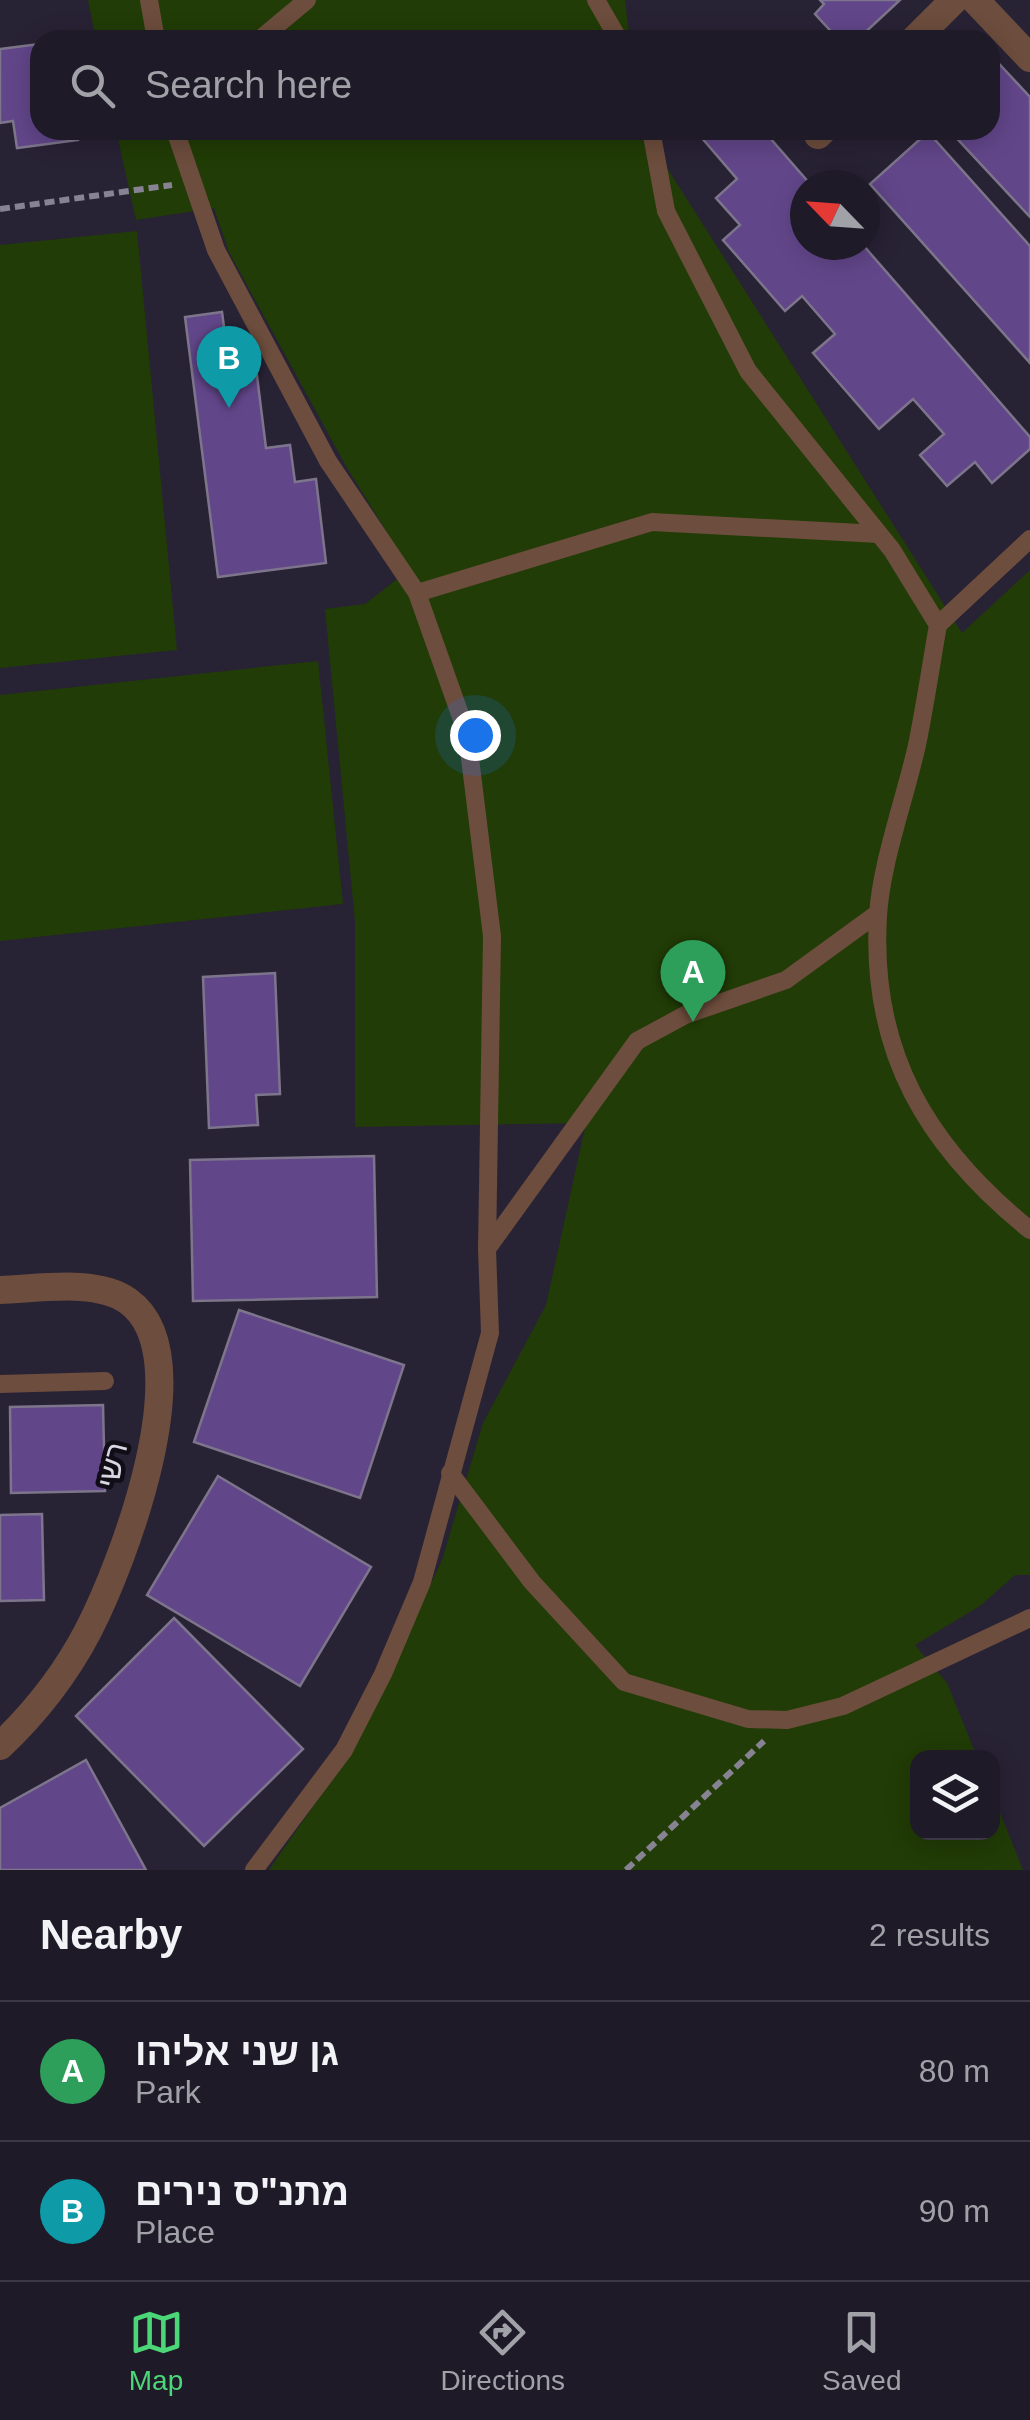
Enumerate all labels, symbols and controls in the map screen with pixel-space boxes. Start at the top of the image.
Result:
search box [30,30,1000,140]
icon: search [65,58,120,113]
text: Search here [145,64,352,106]
north arrow [790,170,880,260]
pin: B [196,326,262,408]
your location [450,710,501,761]
pin: A [660,940,726,1022]
street label: רשי [90,1439,134,1491]
map controls [910,1750,1000,1840]
button: layers [910,1750,1000,1840]
text: Nearby [40,1911,182,1958]
text: 2 results [869,1917,990,1953]
text: גן שני אליהו [135,2031,339,2073]
text: A [61,2053,84,2089]
text: 80 m [919,2053,990,2089]
text: Park [135,2074,201,2110]
text: מתנ"ס נירים [135,2171,349,2213]
text: B [61,2193,84,2229]
text: 90 m [919,2193,990,2229]
text: Place [135,2214,215,2250]
tab: Map [129,2305,184,2397]
tab: Directions [441,2305,565,2397]
tab: Saved [822,2305,901,2397]

